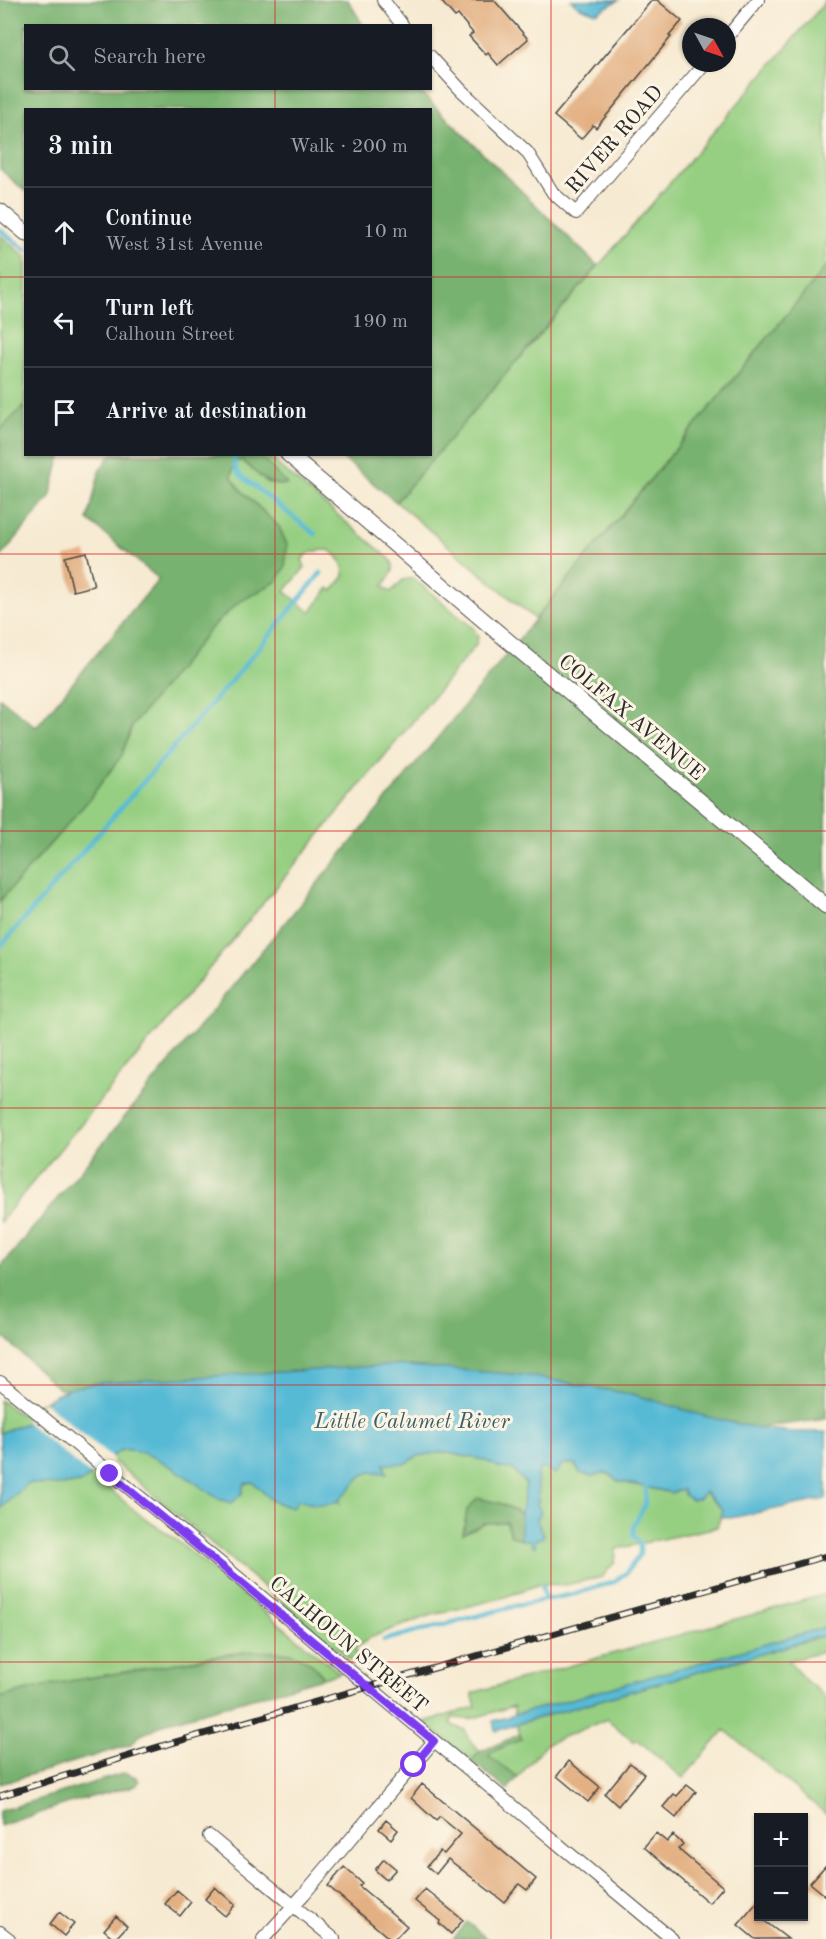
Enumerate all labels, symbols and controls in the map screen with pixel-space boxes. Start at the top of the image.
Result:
north arrow [682,18,736,72]
search box [24,24,432,90]
icon: search [45,41,78,74]
text: Search here [93,46,206,68]
street label: RIVER ROAD [563,82,668,198]
text: 3 min [48,134,113,160]
text: Walk · 200 m [289,137,408,157]
text: Continue [105,208,192,230]
icon: ahead [48,216,81,249]
text: 10 m [363,222,408,242]
text: West 31st Avenue [105,235,263,255]
text: Turn left [105,298,194,320]
icon: left [48,306,81,339]
text: 190 m [352,312,408,332]
text: Calhoun Street [105,325,235,345]
icon: arrive [48,396,81,429]
text: Arrive at destination [105,401,307,423]
street label: COLFAX AVENUE [554,651,708,785]
water label: Little Calumet River [313,1411,510,1433]
route end [96,1460,122,1486]
street label: CALHOUN STREET [265,1573,431,1717]
route start [400,1751,426,1777]
map controls [754,1813,808,1921]
button: + [754,1813,808,1867]
button: − [754,1867,808,1921]

